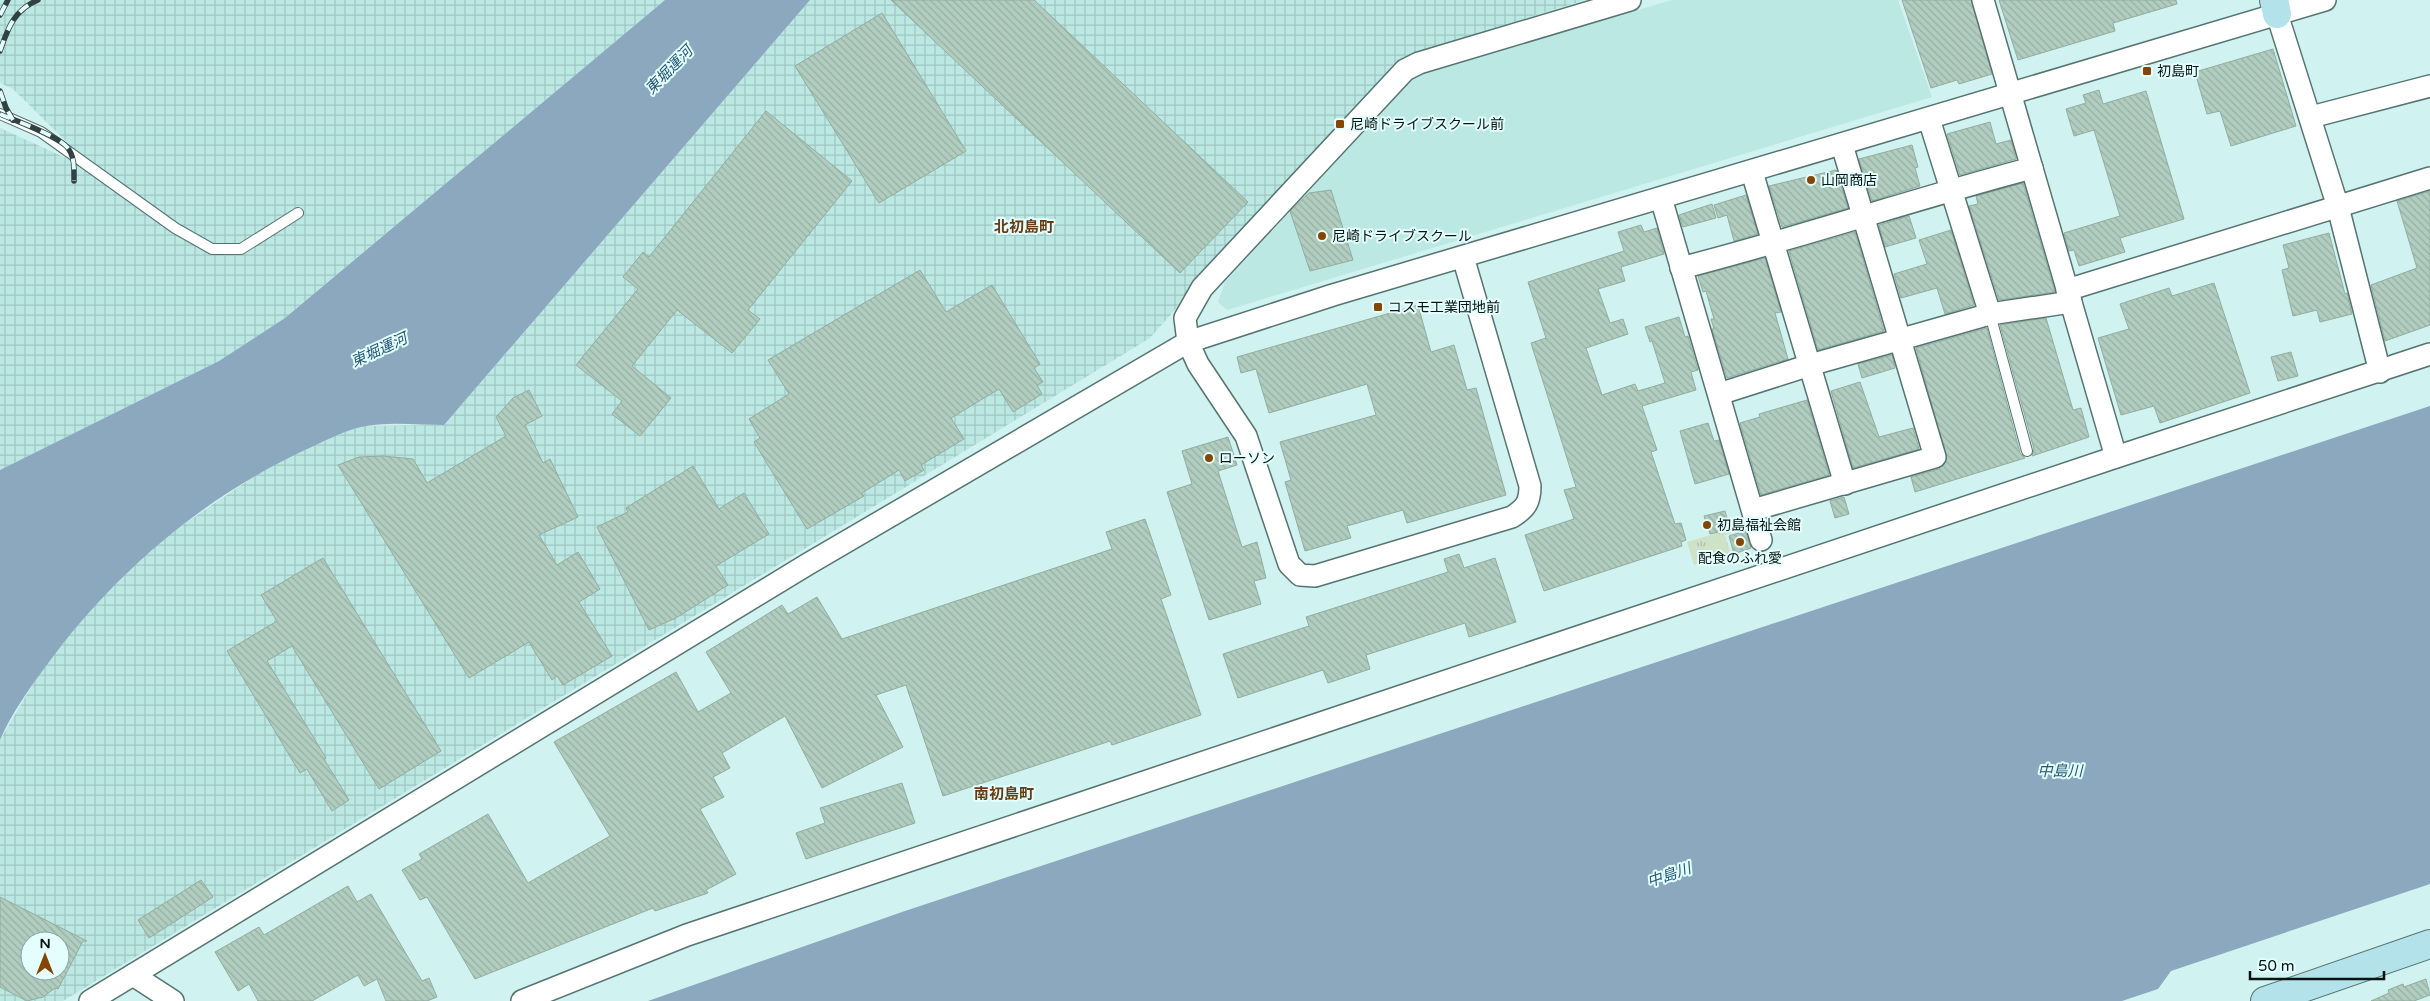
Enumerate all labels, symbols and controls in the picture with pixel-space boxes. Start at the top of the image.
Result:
water label: 東堀運河 [642,40,698,98]
place label: 初島町 [2157,63,2199,80]
marker: 初島町 [2141,65,2153,77]
place label: 尼崎ドライブスクール前 [1350,116,1504,133]
marker: 尼崎ドライブスクール前 [1334,118,1346,130]
place label: 山岡商店 [1821,172,1877,189]
marker: 山岡商店 [1805,174,1817,186]
district label: 北初島町 [994,218,1054,236]
place label: 尼崎ドライブスクール [1332,228,1472,245]
marker: 尼崎ドライブスクール [1316,230,1328,242]
place label: コスモ工業団地前 [1388,299,1500,316]
marker: コスモ工業団地前 [1372,301,1384,313]
water label: 東堀運河 [348,328,413,371]
place label: ローソン [1219,450,1275,467]
marker: ローソン [1203,452,1215,464]
place label: 初島福祉会館 [1717,517,1801,534]
marker: 初島福祉会館 [1701,519,1713,531]
marker: 配食のふれ愛 [1734,536,1746,548]
place label: 配食のふれ愛 [1698,550,1782,567]
water label: 中島川 [2037,762,2084,780]
district label: 南初島町 [974,785,1034,803]
water label: 中島川 [1645,859,1695,891]
north arrow [20,931,70,981]
text: N [39,935,51,952]
scale bar [2250,948,2384,980]
text: 50 m [2258,957,2295,975]

